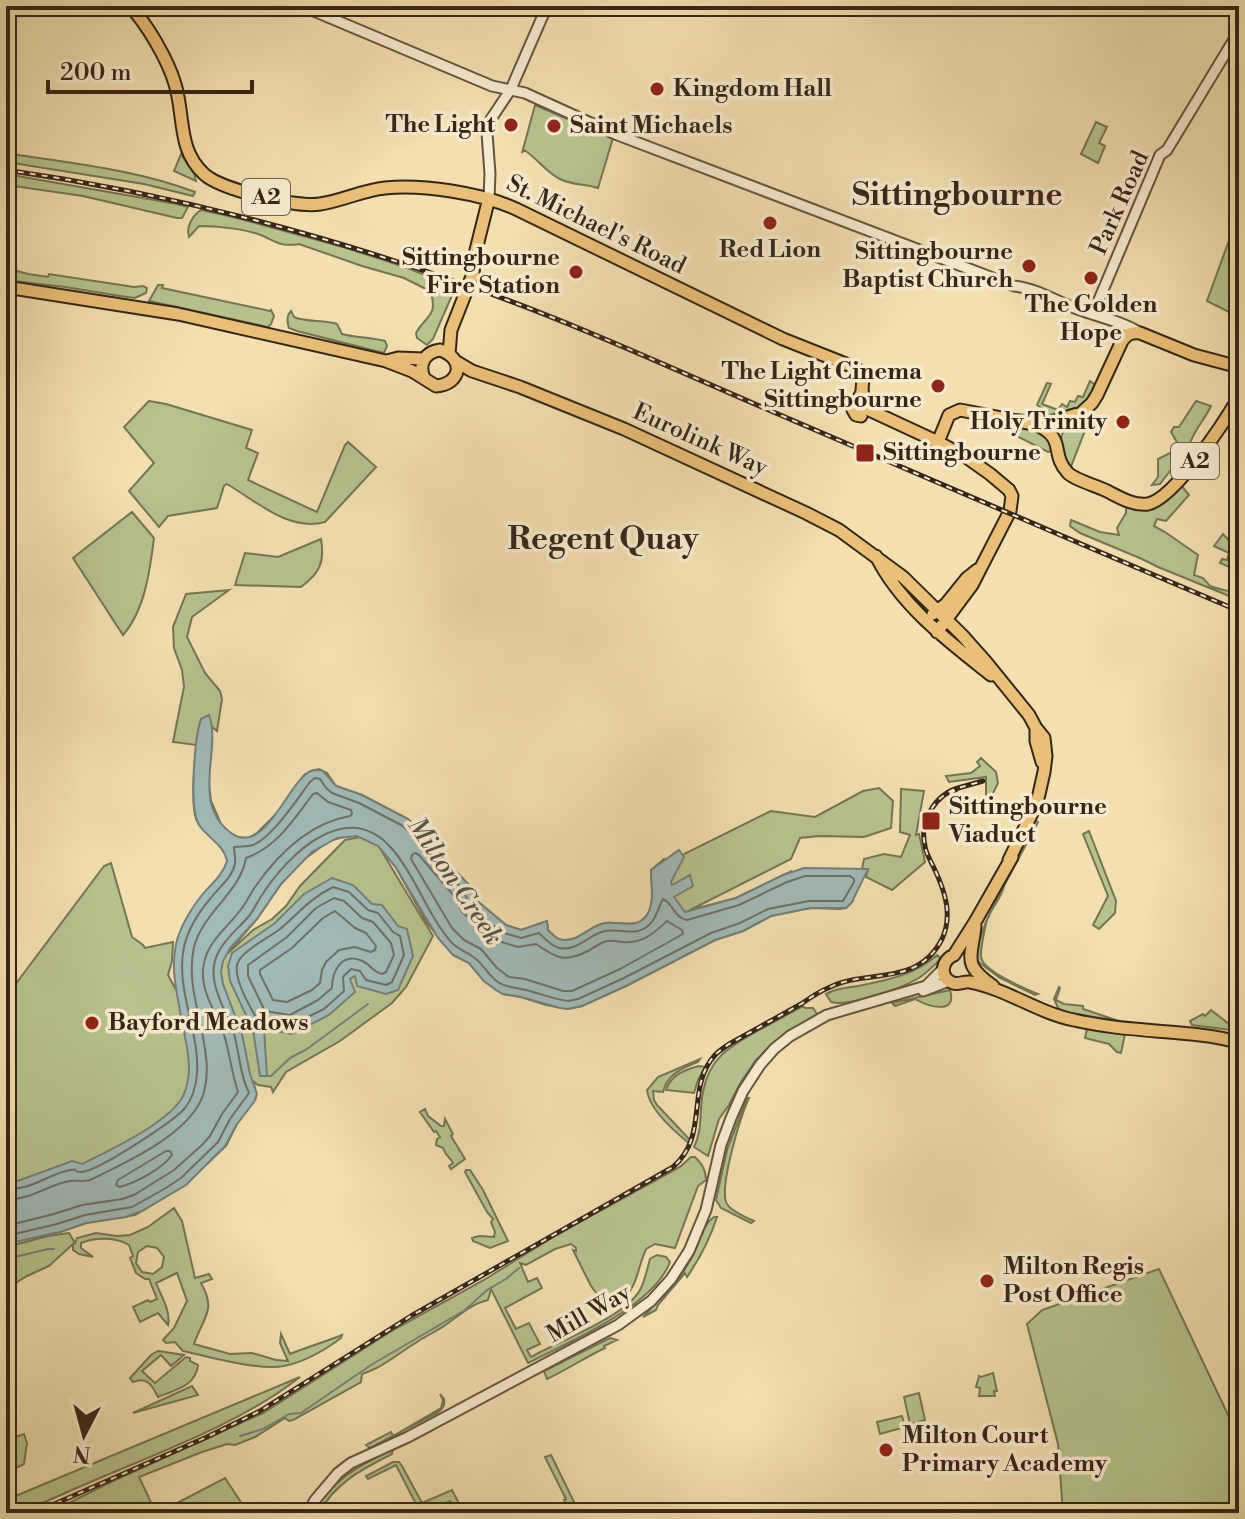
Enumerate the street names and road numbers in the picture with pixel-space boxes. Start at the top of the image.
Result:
street label: Park Road [1084,146,1156,260]
street label: St. Michael's Road [501,169,691,282]
road number: A2 [242,179,290,215]
street label: Eurolink Way [628,397,772,483]
road number: A2 [1171,443,1219,479]
street label: Mill Way [542,1278,637,1350]

